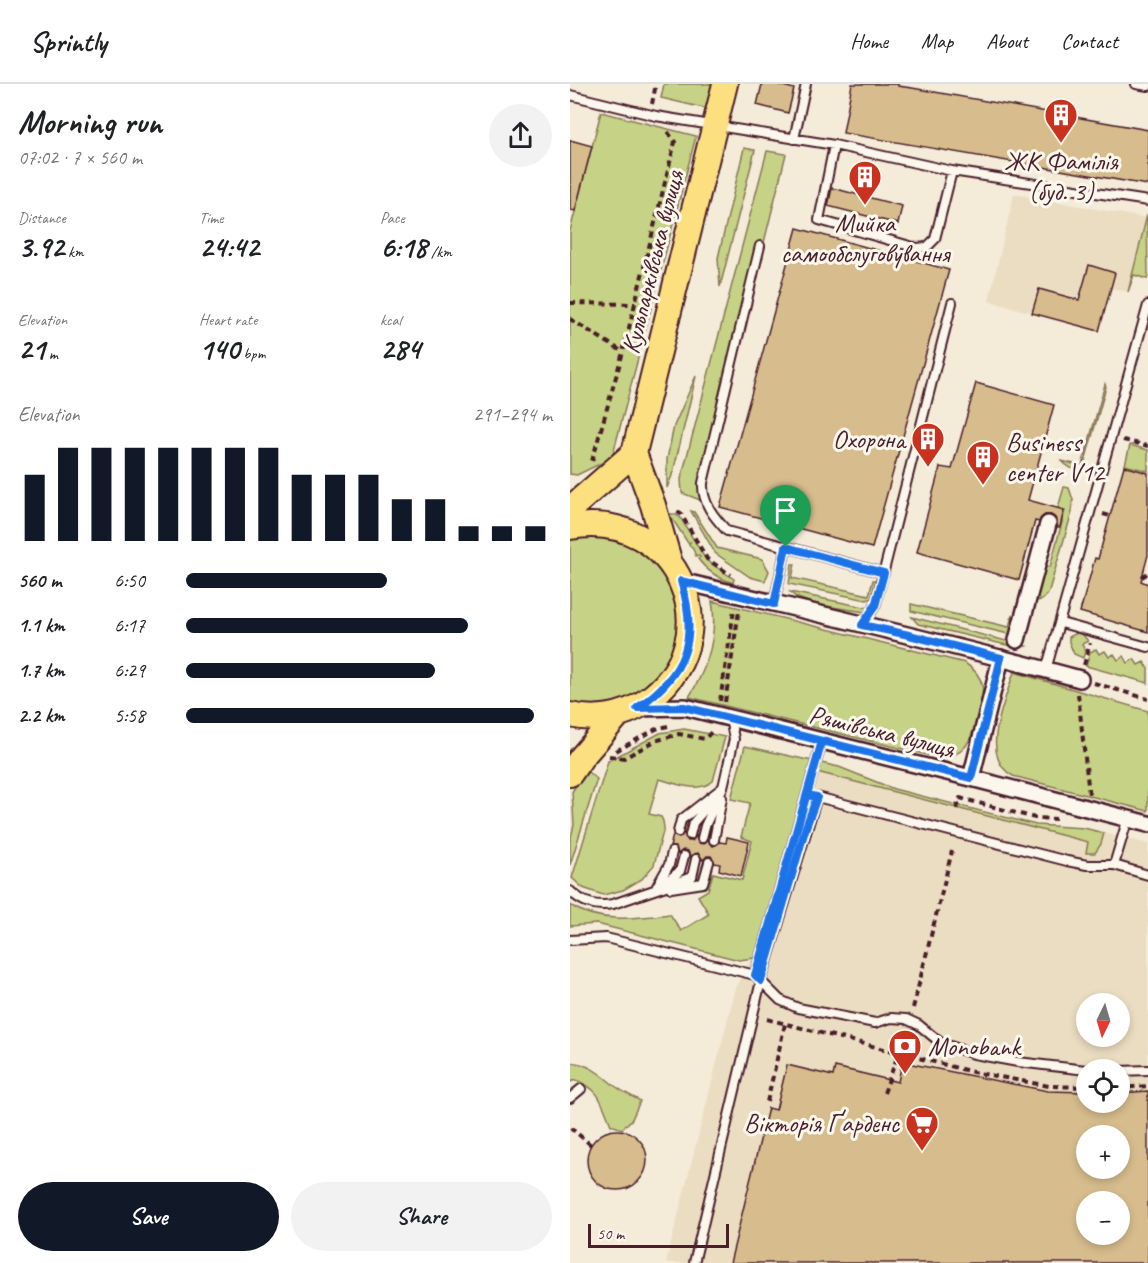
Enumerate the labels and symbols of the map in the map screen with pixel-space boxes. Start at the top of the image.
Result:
building icon: ЖК Фамілія (буд. 3) [1043,97,1079,144]
place label: ЖК Фамілія (буд. 3) [1004,145,1120,208]
building icon: Мийка самообслуговування [847,159,883,206]
street label: Кульпарківська вулиця [614,166,692,357]
place label: Мийка самообслуговування [781,207,951,270]
building icon: Охорона [910,421,946,468]
place label: Охорона [833,423,907,456]
place label: Business center V12 [1006,426,1107,489]
building icon: Business center V12 [965,439,1001,486]
pin [760,485,811,547]
street label: Ряшівська вулиця [806,698,959,766]
north arrow [1076,993,1130,1047]
bank icon: Monobank [887,1028,923,1075]
place label: Monobank [928,1030,1022,1063]
supermarket icon: Вікторія Ґарденс [904,1105,940,1152]
place label: Вікторія Ґарденс [744,1107,901,1140]
scale bar [588,1221,729,1248]

